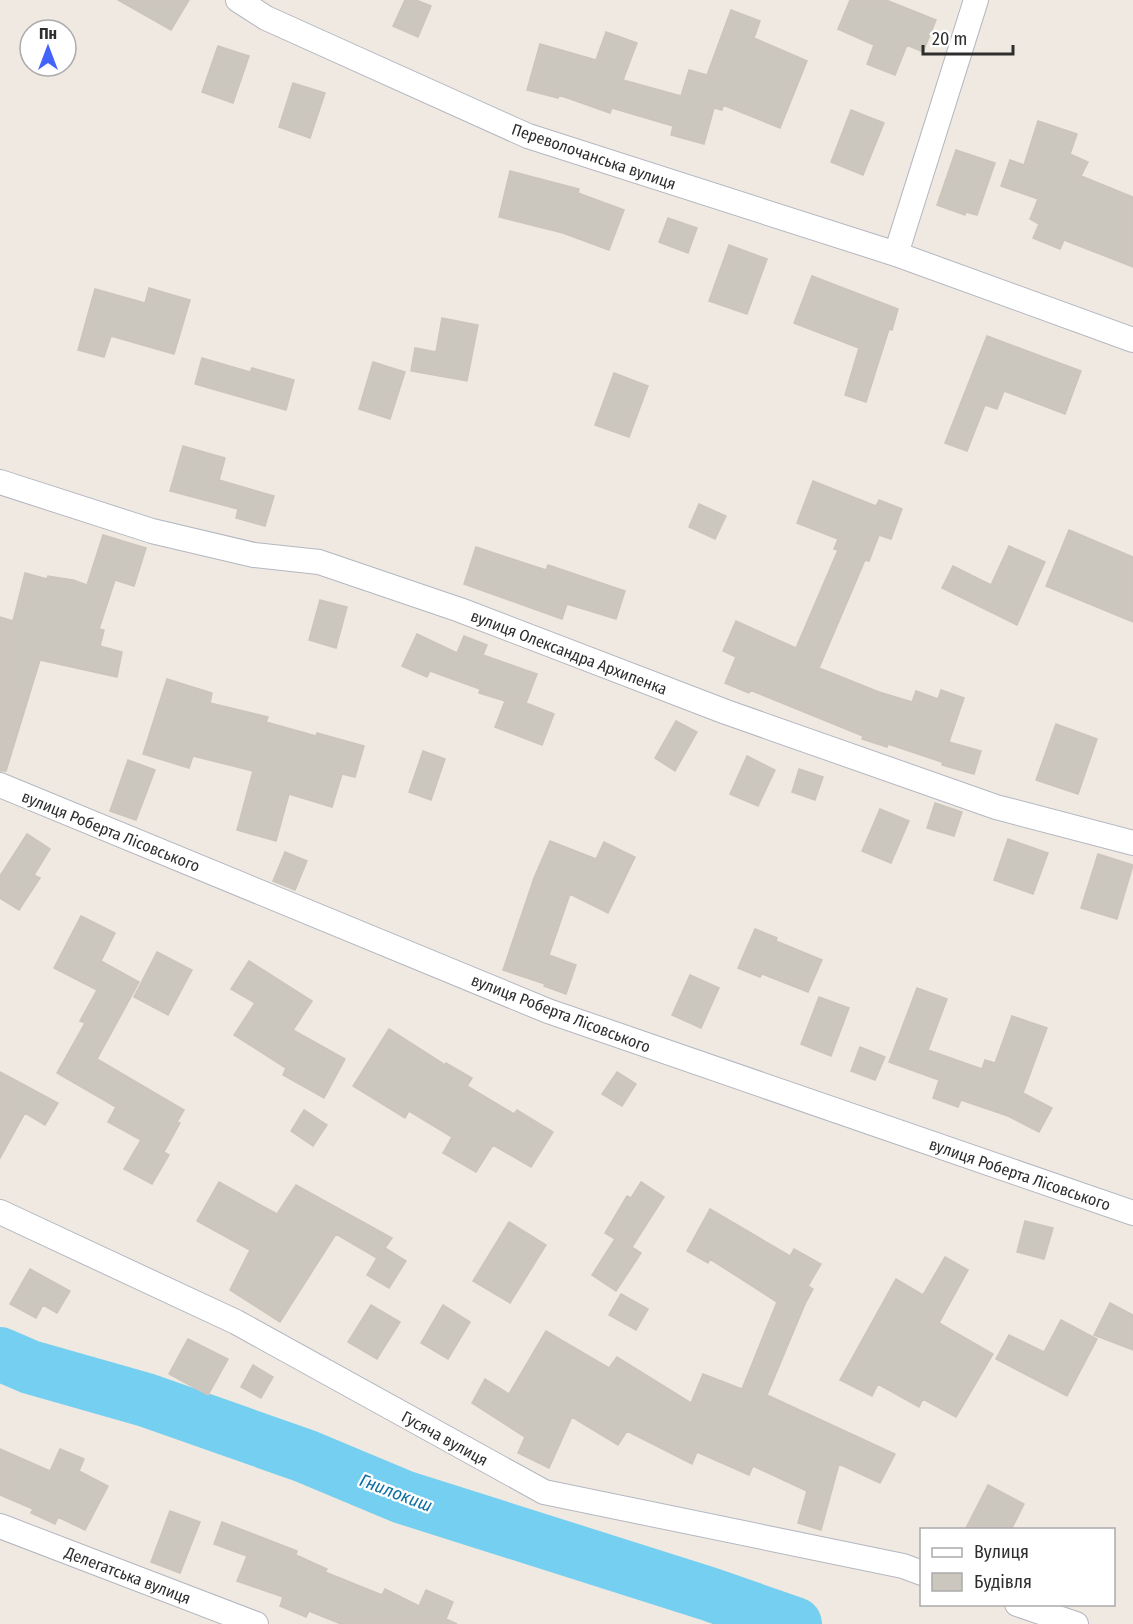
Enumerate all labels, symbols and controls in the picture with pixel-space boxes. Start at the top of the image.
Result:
north arrow [18,18,78,78]
scale bar [923,18,1013,56]
text: Пн [39,24,57,43]
text: 20 m [932,28,967,50]
street label: Переволочанська вулиця [509,119,678,193]
street label: вулиця Олександра Архипенка [468,606,670,699]
street label: вулиця Роберта Лісовського [19,787,203,876]
street label: вулиця Роберта Лісовського [468,970,653,1056]
street label: вулиця Роберта Лісовського [927,1134,1113,1214]
street label: Гусяча вулиця [398,1407,491,1470]
water label: Гнилокиш [357,1469,435,1517]
legend [920,1528,1115,1606]
text: Вулиця [974,1541,1029,1563]
street label: Делегатська вулиця [61,1542,193,1608]
text: Будівля [974,1571,1032,1593]

